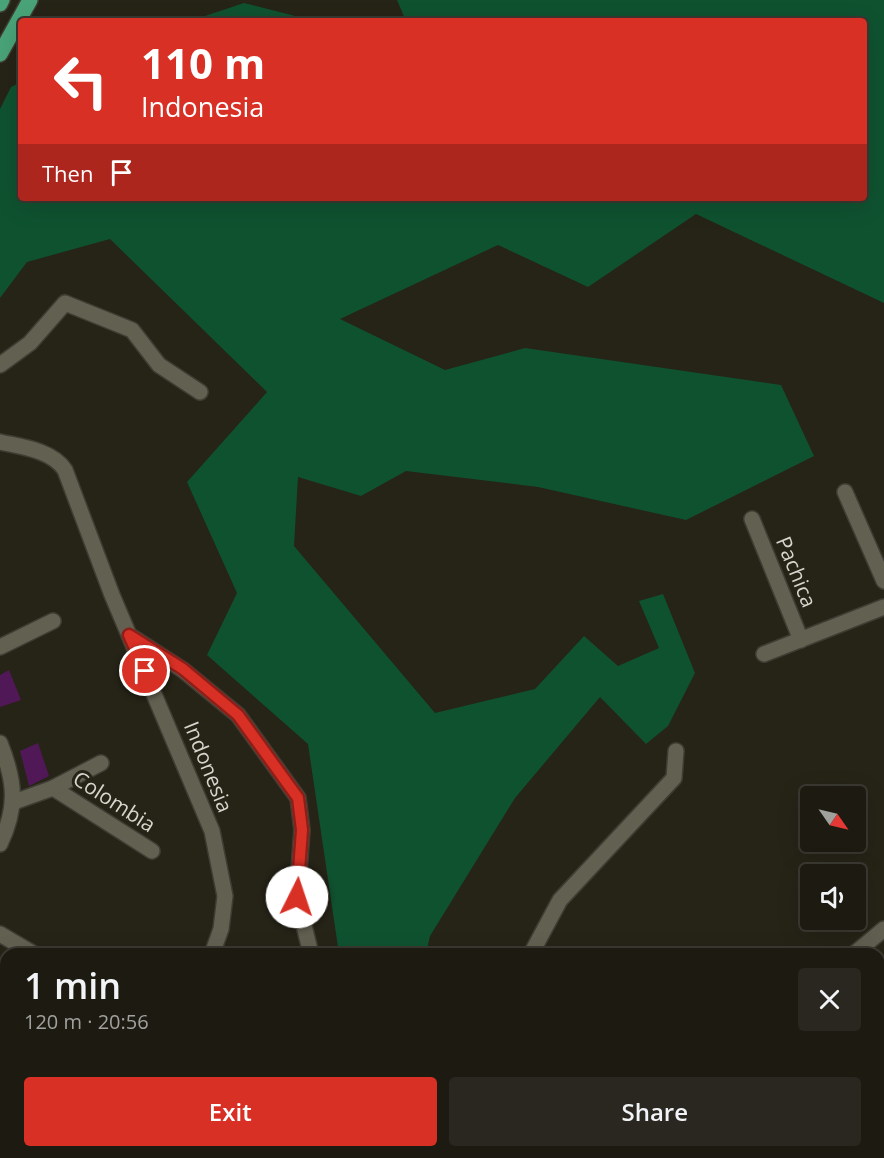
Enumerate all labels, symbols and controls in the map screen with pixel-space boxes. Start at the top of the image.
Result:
text: 110 m [141,34,265,91]
icon: left [42,42,120,120]
text: Indonesia [141,88,264,125]
icon: arrive [105,156,138,189]
text: Then [42,158,93,188]
street label: Pachica [770,532,824,611]
pin [119,645,170,696]
icon: arrive [128,654,161,687]
street label: Indonesia [178,717,240,816]
street label: Colombia [68,764,161,838]
north arrow [800,786,866,852]
map controls [800,786,866,930]
button: sound [800,864,866,930]
position arrow [265,865,329,929]
text: 1 min [24,961,121,1010]
button: close [798,968,861,1031]
text: 120 m · 20:56 [24,1008,149,1035]
button: Exit [24,1077,437,1146]
button: Share [449,1077,861,1146]

